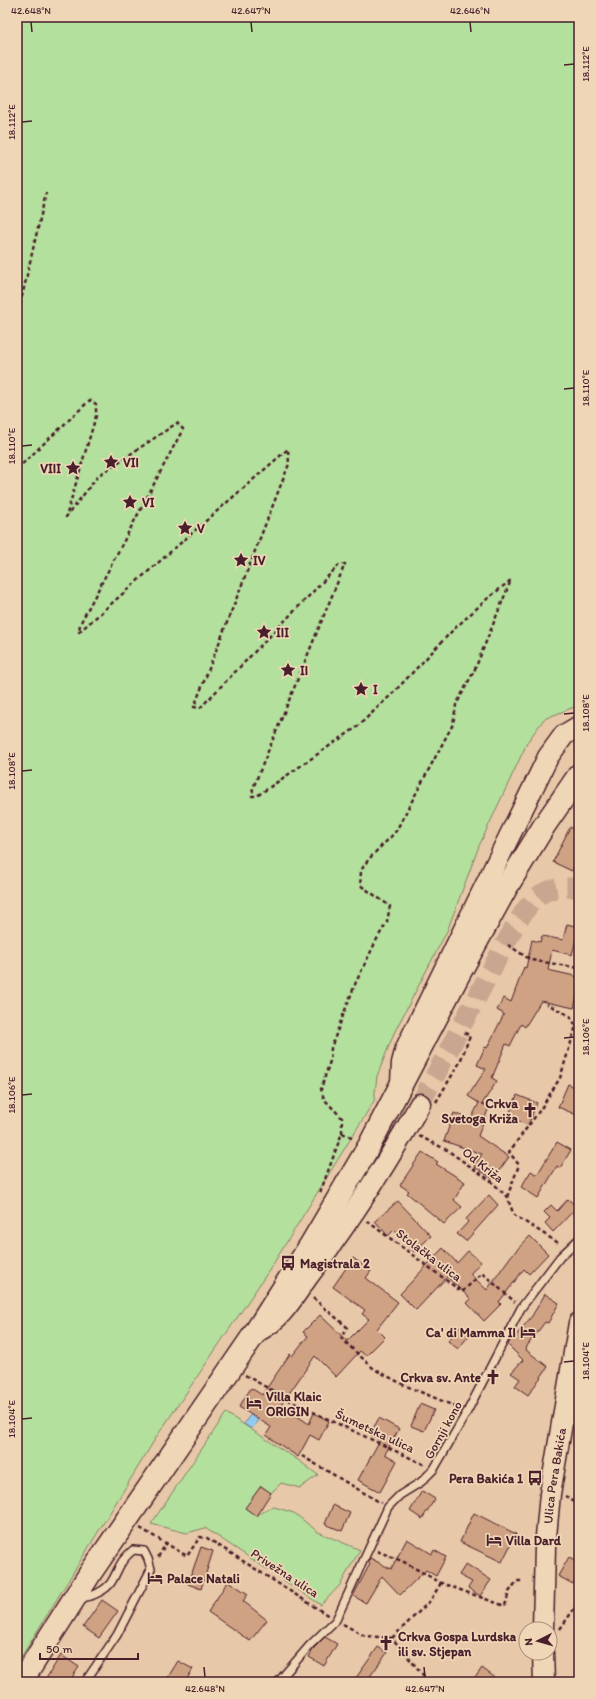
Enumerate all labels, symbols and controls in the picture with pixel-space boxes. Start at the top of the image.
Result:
text: 42.648°N [11,4,51,17]
text: 42.647°N [231,4,271,17]
text: 42.646°N [450,4,490,17]
text: 18.112°E [579,46,592,82]
text: 18.112°E [5,104,18,140]
text: 18.110°E [579,369,592,406]
text: 18.110°E [5,427,18,464]
place icon: VII [102,453,120,471]
place label: VII [123,455,139,470]
place icon: VIII [64,459,82,477]
place label: VIII [40,461,61,476]
place icon: VI [121,493,139,511]
place label: VI [142,495,155,510]
place icon: V [176,519,194,537]
place label: V [197,521,205,536]
place icon: IV [232,551,250,569]
place label: IV [253,553,266,568]
place icon: III [255,623,273,641]
place label: III [276,625,289,640]
place icon: II [279,661,297,679]
place label: II [300,663,308,678]
place icon: I [352,680,370,698]
place label: I [373,682,378,697]
text: 18.108°E [579,694,592,732]
text: 18.108°E [5,752,18,790]
text: 18.106°E [579,1018,592,1056]
text: 18.106°E [5,1076,18,1114]
place label: Crkva Svetoga Križa [442,1096,519,1127]
church icon: Crkva Svetoga Križa [521,1101,539,1119]
street label: Od Križa [459,1144,507,1186]
street label: Stolačka ulica [393,1225,465,1285]
bus stop icon: Magistrala 2 [279,1254,297,1272]
place label: Magistrala 2 [300,1256,370,1272]
hotel icon: Ca' di Mamma II [519,1323,537,1341]
place label: Ca' di Mamma II [426,1325,516,1340]
text: 18.104°E [579,1342,592,1380]
church icon: Crkva sv. Ante [484,1368,502,1386]
place label: Crkva sv. Ante [401,1370,481,1385]
place label: Villa Klaic ORIGIN [266,1389,322,1419]
hotel icon: Villa Klaic ORIGIN [245,1394,263,1412]
street label: Gornji kono [421,1398,465,1462]
text: 18.104°E [5,1400,18,1438]
street label: Šumetska ulica [333,1406,417,1456]
street label: Ulica Pera Bakića [540,1426,569,1524]
bus stop icon: Pera Bakića 1 [526,1469,544,1487]
place label: Pera Bakića 1 [449,1471,523,1486]
hotel icon: Villa Dard [485,1531,503,1549]
place label: Villa Dard [506,1533,562,1548]
street label: Privežna ulica [248,1545,322,1601]
hotel icon: Palace Natali [146,1569,164,1587]
place label: Palace Natali [167,1571,240,1586]
north arrow [518,1621,558,1661]
place label: Crkva Gospa Lurdska ili sv. Stjepan [398,1629,517,1660]
church icon: Crkva Gospa Lurdska ili sv. Stjepan [377,1634,395,1652]
scale bar [40,1635,138,1661]
text: N [522,1638,535,1646]
text: 50 m [46,1642,72,1656]
text: 42.648°N [185,1682,225,1695]
text: 42.647°N [405,1682,445,1695]

